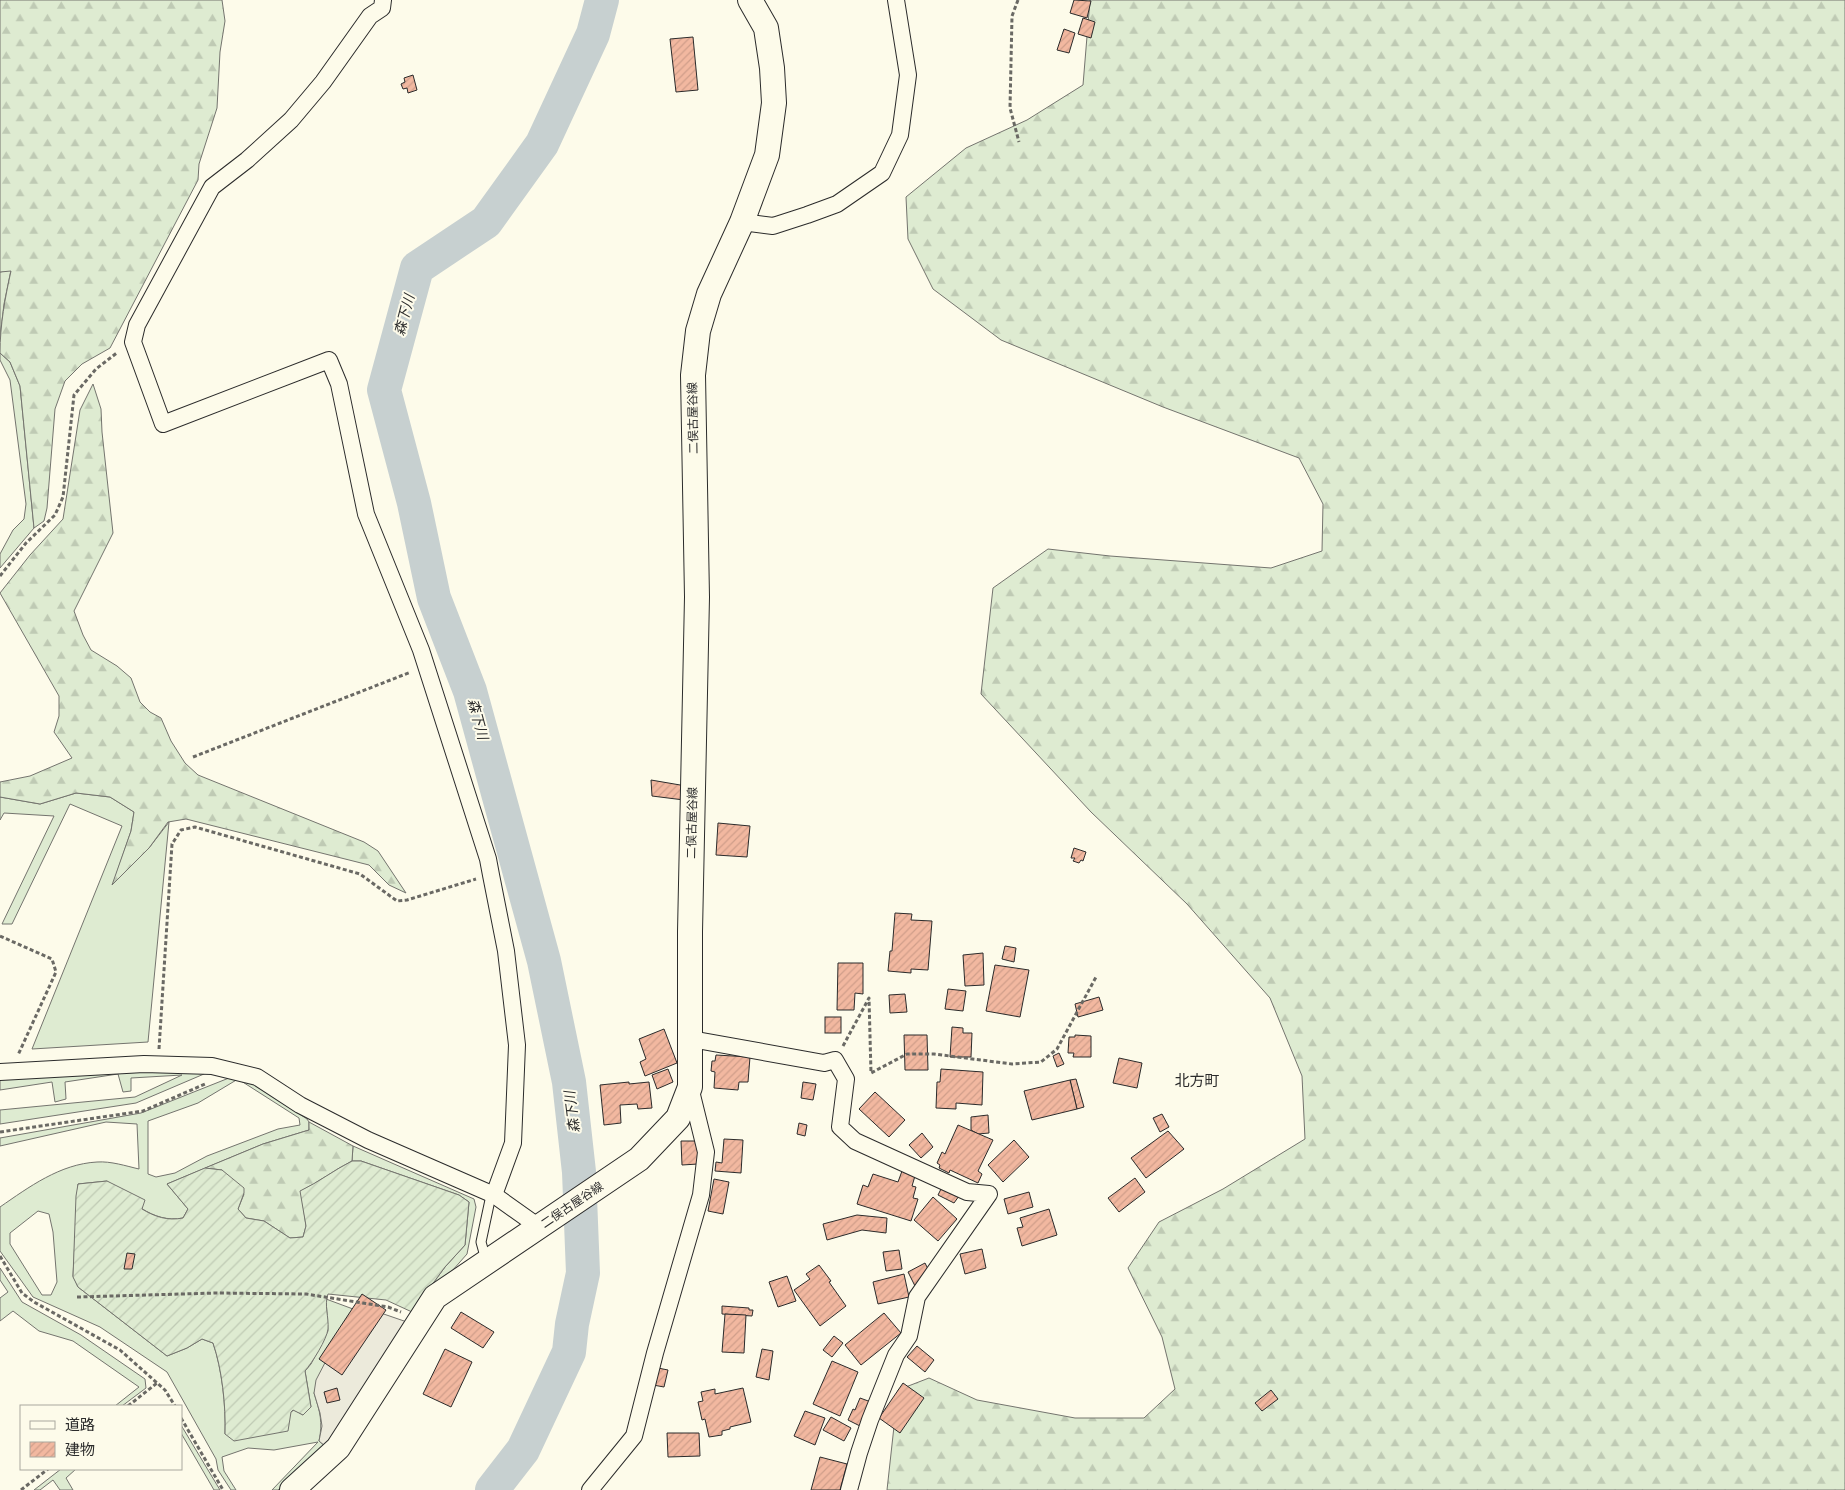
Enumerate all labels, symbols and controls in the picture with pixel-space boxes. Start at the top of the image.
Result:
water label: 森下川 [389,290,419,338]
street label: 二俣古屋谷線 [683,382,702,454]
water label: 森下川 [464,696,494,744]
street label: 二俣古屋谷線 [682,787,701,859]
district label: 北方町 [1174,1070,1220,1091]
water label: 森下川 [559,1088,583,1134]
street label: 二俣古屋谷線 [537,1177,606,1232]
legend [20,1405,182,1470]
text: 道路 [65,1414,95,1435]
text: 建物 [65,1439,95,1460]

